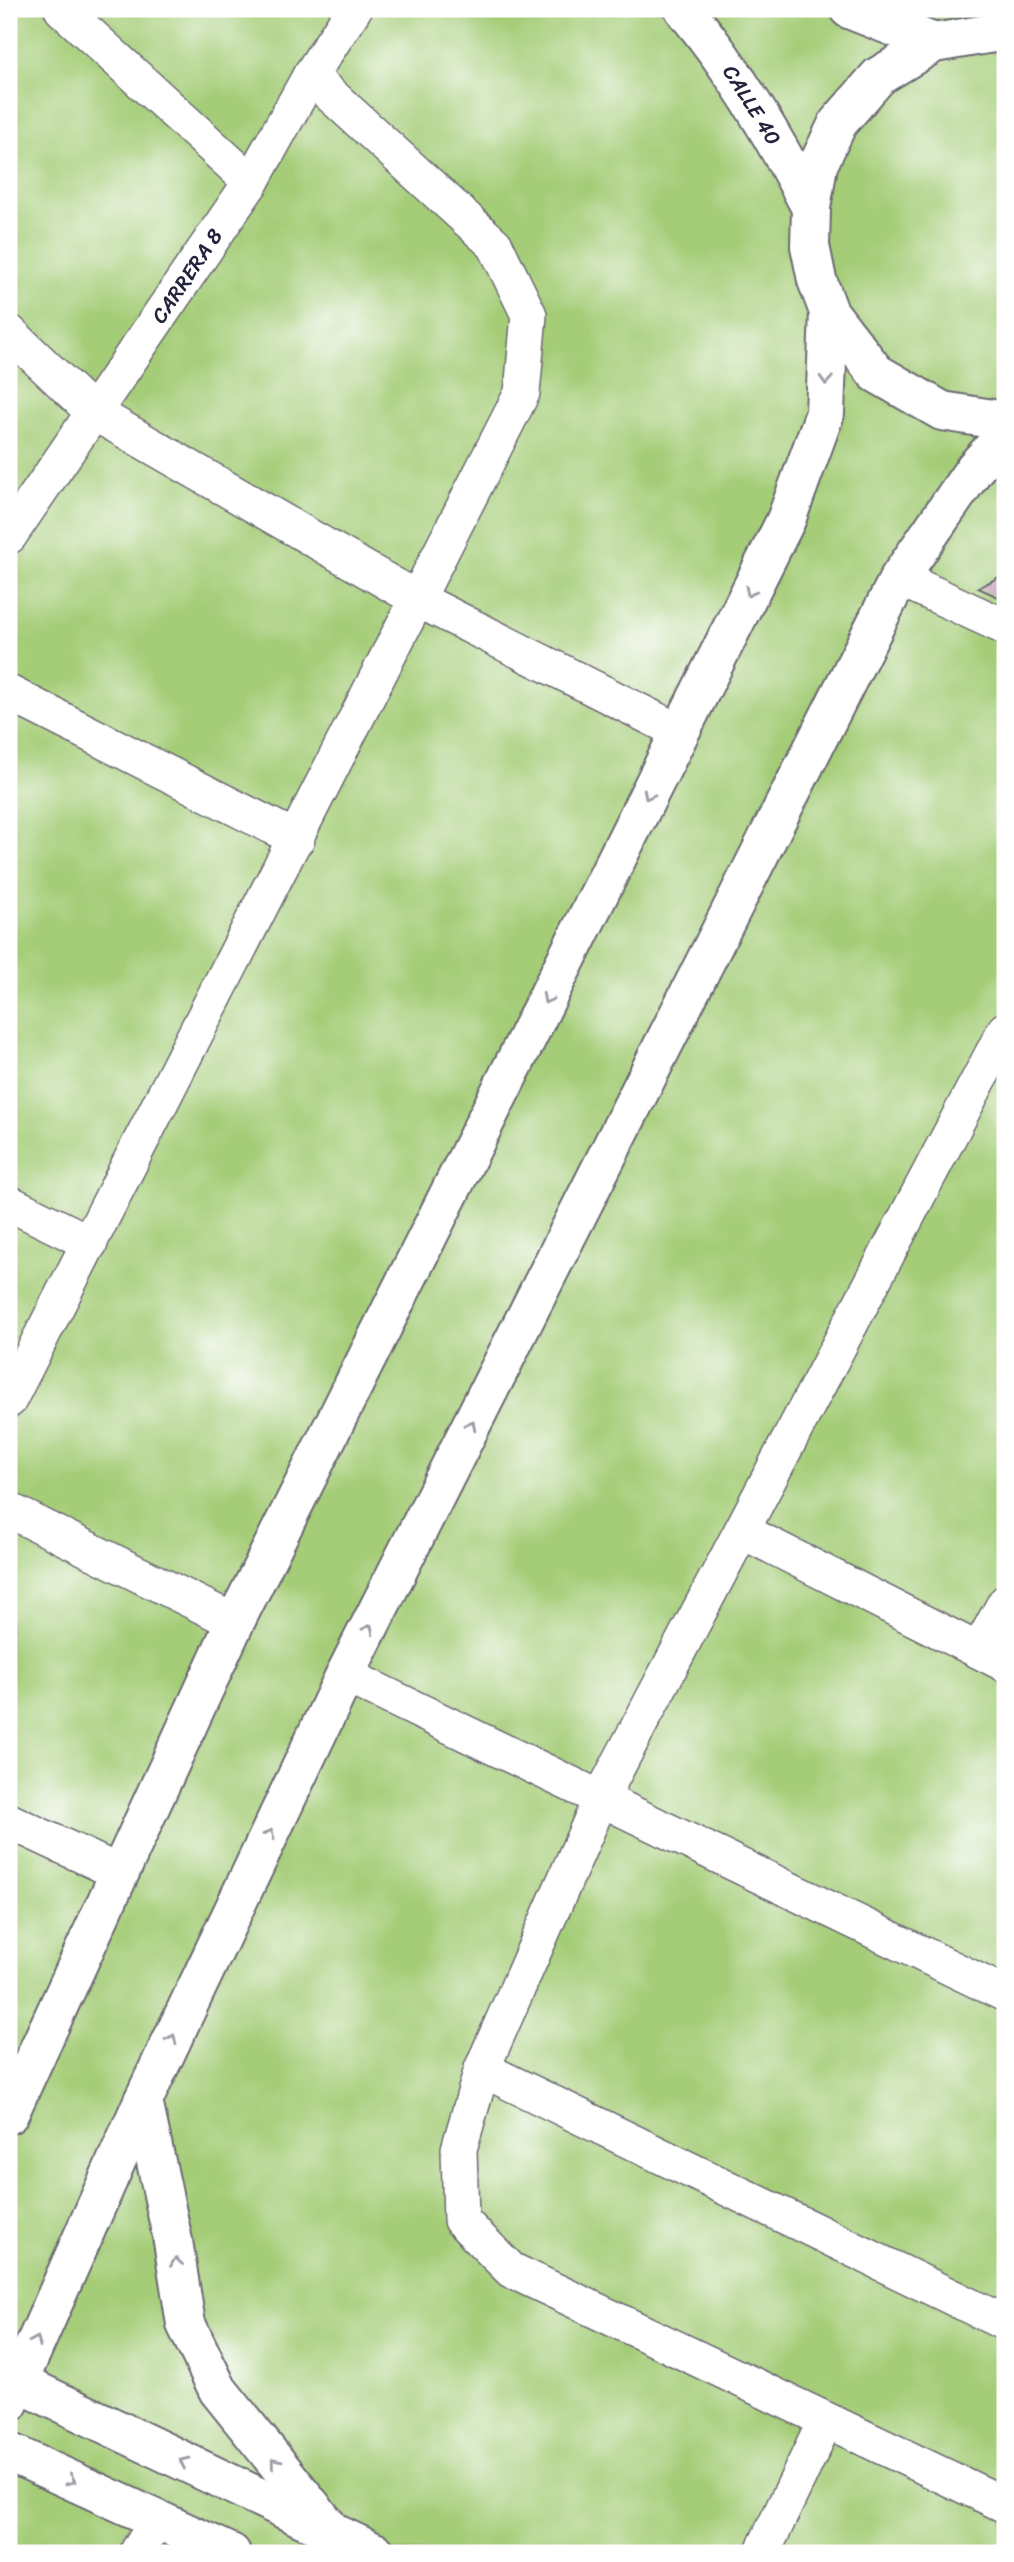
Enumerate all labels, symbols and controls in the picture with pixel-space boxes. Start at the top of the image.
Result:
street label: CALLE 40 [712,57,792,153]
street label: CARRERA 8 [141,220,233,332]
one-way arrow [819,375,834,386]
one-way arrow [745,585,759,597]
one-way arrow [643,788,657,800]
one-way arrow [541,992,555,1004]
one-way arrow [463,1420,477,1432]
one-way arrow [360,1623,374,1636]
one-way arrow [262,1828,276,1841]
one-way arrow [164,2034,178,2046]
one-way arrow [169,2256,184,2268]
one-way arrow [28,2335,42,2348]
one-way arrow [179,2456,191,2470]
one-way arrow [271,2457,284,2469]
one-way arrow [64,2472,76,2486]

